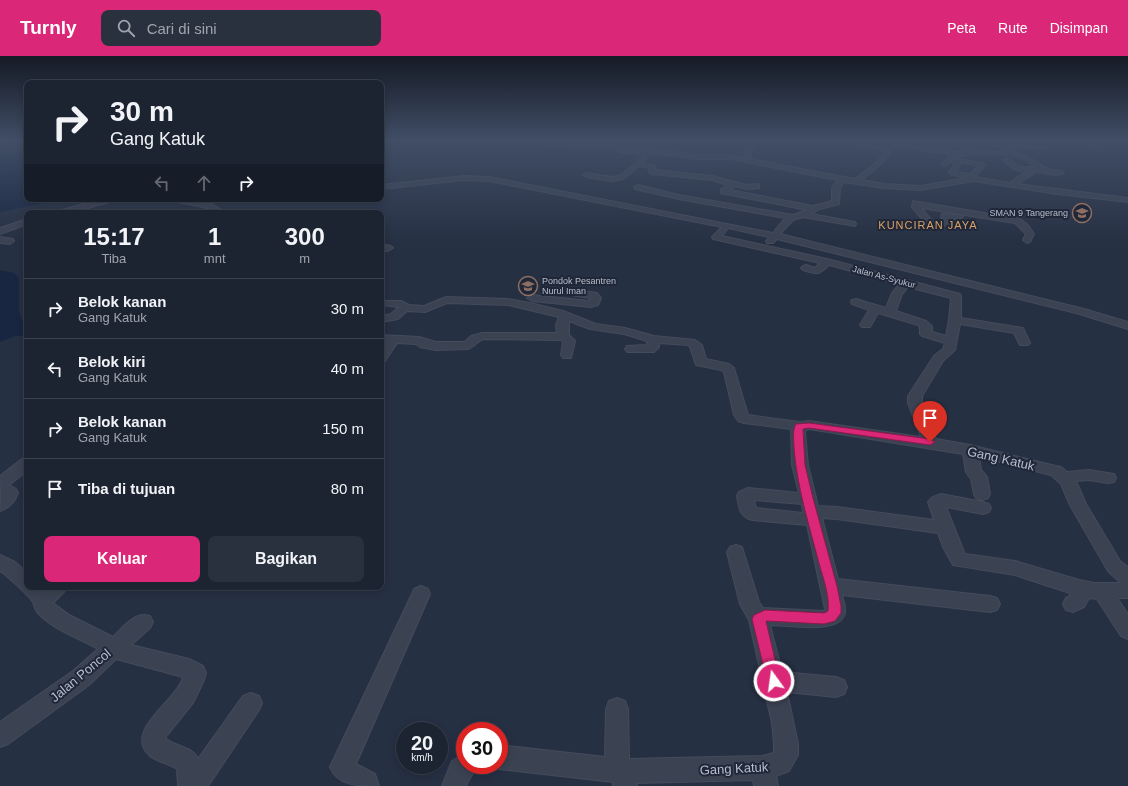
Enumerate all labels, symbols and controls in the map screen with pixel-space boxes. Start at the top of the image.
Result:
search box [101,10,381,46]
text: Turnly [20,17,77,38]
icon: search [115,17,137,39]
text: Cari di sini [147,20,217,37]
text: Peta [947,20,976,36]
text: Rute [998,20,1028,36]
text: Disimpan [1050,20,1108,36]
icon: right [44,96,96,148]
text: 30 m [110,96,174,127]
text: Gang Katuk [110,129,205,149]
icon: left [151,172,173,194]
icon: ahead [193,172,215,194]
icon: right [235,172,257,194]
school or university icon: SMAN 9 Tangerang [1071,202,1093,224]
place label: SMAN 9 Tangerang [990,208,1068,218]
district label: KUNCIRAN JAYA [878,219,978,231]
text: 15:17 [83,223,145,250]
text: 1 [208,223,221,250]
text: 300 [285,223,325,250]
text: Tiba [102,251,126,266]
text: mnt [204,251,226,266]
text: m [299,251,310,266]
street label: Jalan As-Syukur [851,264,917,290]
school or university icon: Pondok Pesantren Nurul Iman [517,275,539,297]
place label: Pondok Pesantren Nurul Iman [542,276,616,296]
text: Belok kanan [78,293,166,310]
icon: right [44,298,66,320]
text: 30 m [331,300,364,317]
text: Gang Katuk [78,310,147,325]
text: Belok kiri [78,353,146,370]
icon: left [44,358,66,380]
text: 40 m [331,360,364,377]
text: Gang Katuk [78,370,147,385]
pin [913,401,947,442]
icon: arrive [919,407,941,429]
text: Belok kanan [78,413,166,430]
icon: right [44,418,66,440]
text: 150 m [322,420,364,437]
text: Gang Katuk [78,430,147,445]
street label: Gang Katuk [966,443,1037,474]
icon: arrive [44,478,66,500]
text: Tiba di tujuan [78,480,175,497]
text: 80 m [331,480,364,497]
button: Keluar [44,536,200,582]
button: Bagikan [208,536,364,582]
street label: Jalan Poncol [47,646,114,705]
position arrow [753,660,795,702]
speed limit sign: 30 [456,722,508,774]
text: 20 [411,732,433,754]
text: km/h [411,752,433,763]
street label: Gang Katuk [699,759,769,778]

